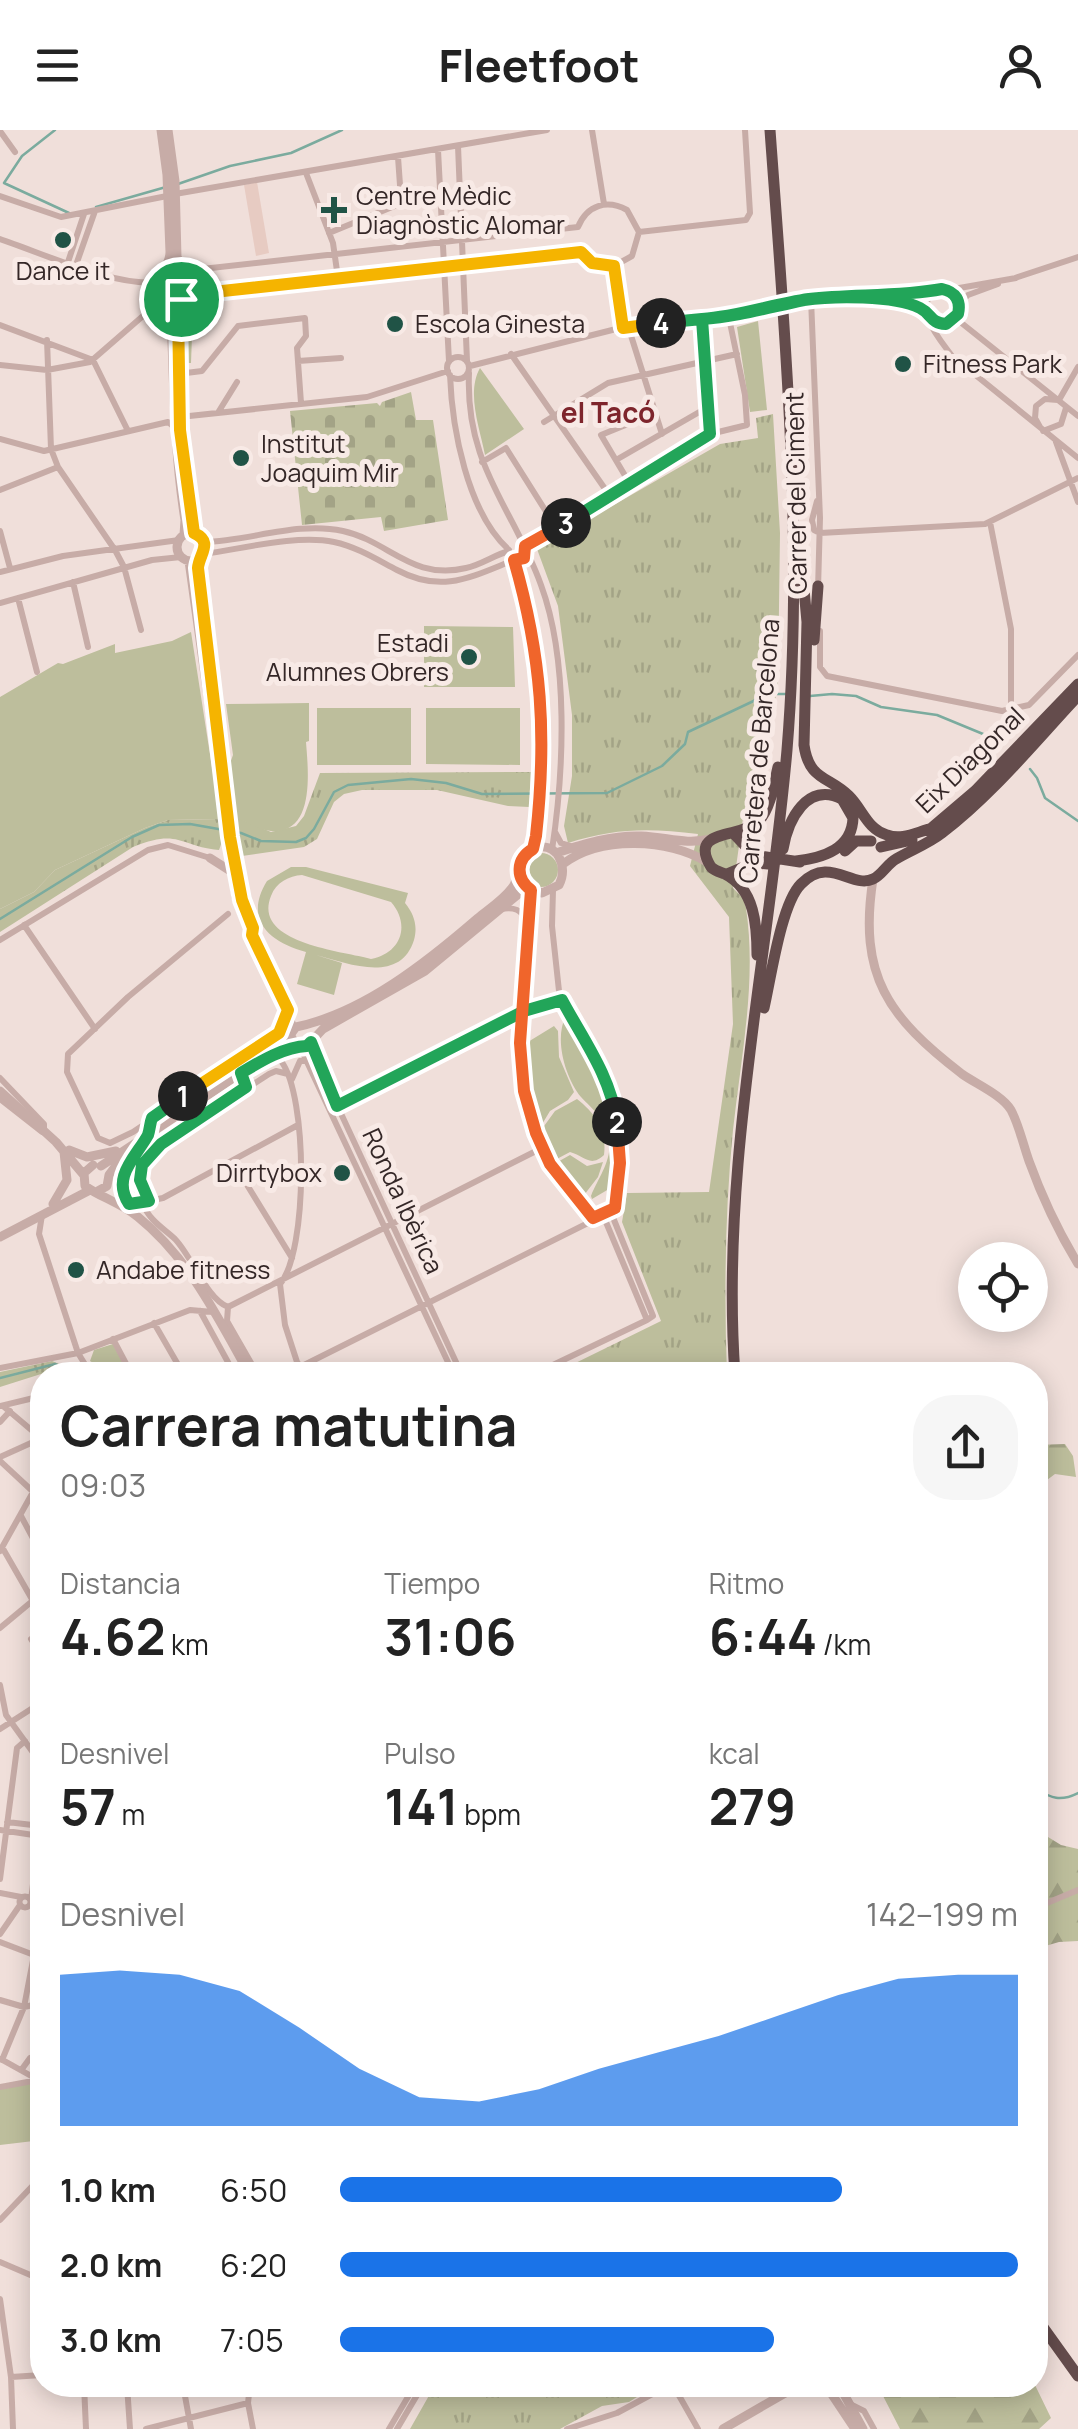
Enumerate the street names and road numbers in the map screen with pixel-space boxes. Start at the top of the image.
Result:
street label: Carrer del Ciment [776,392,815,594]
street label: Carretera de Barcelona [729,617,788,885]
street label: Eix Diagonal [908,699,1032,820]
street label: Ronda Ibèrica [354,1122,452,1279]

